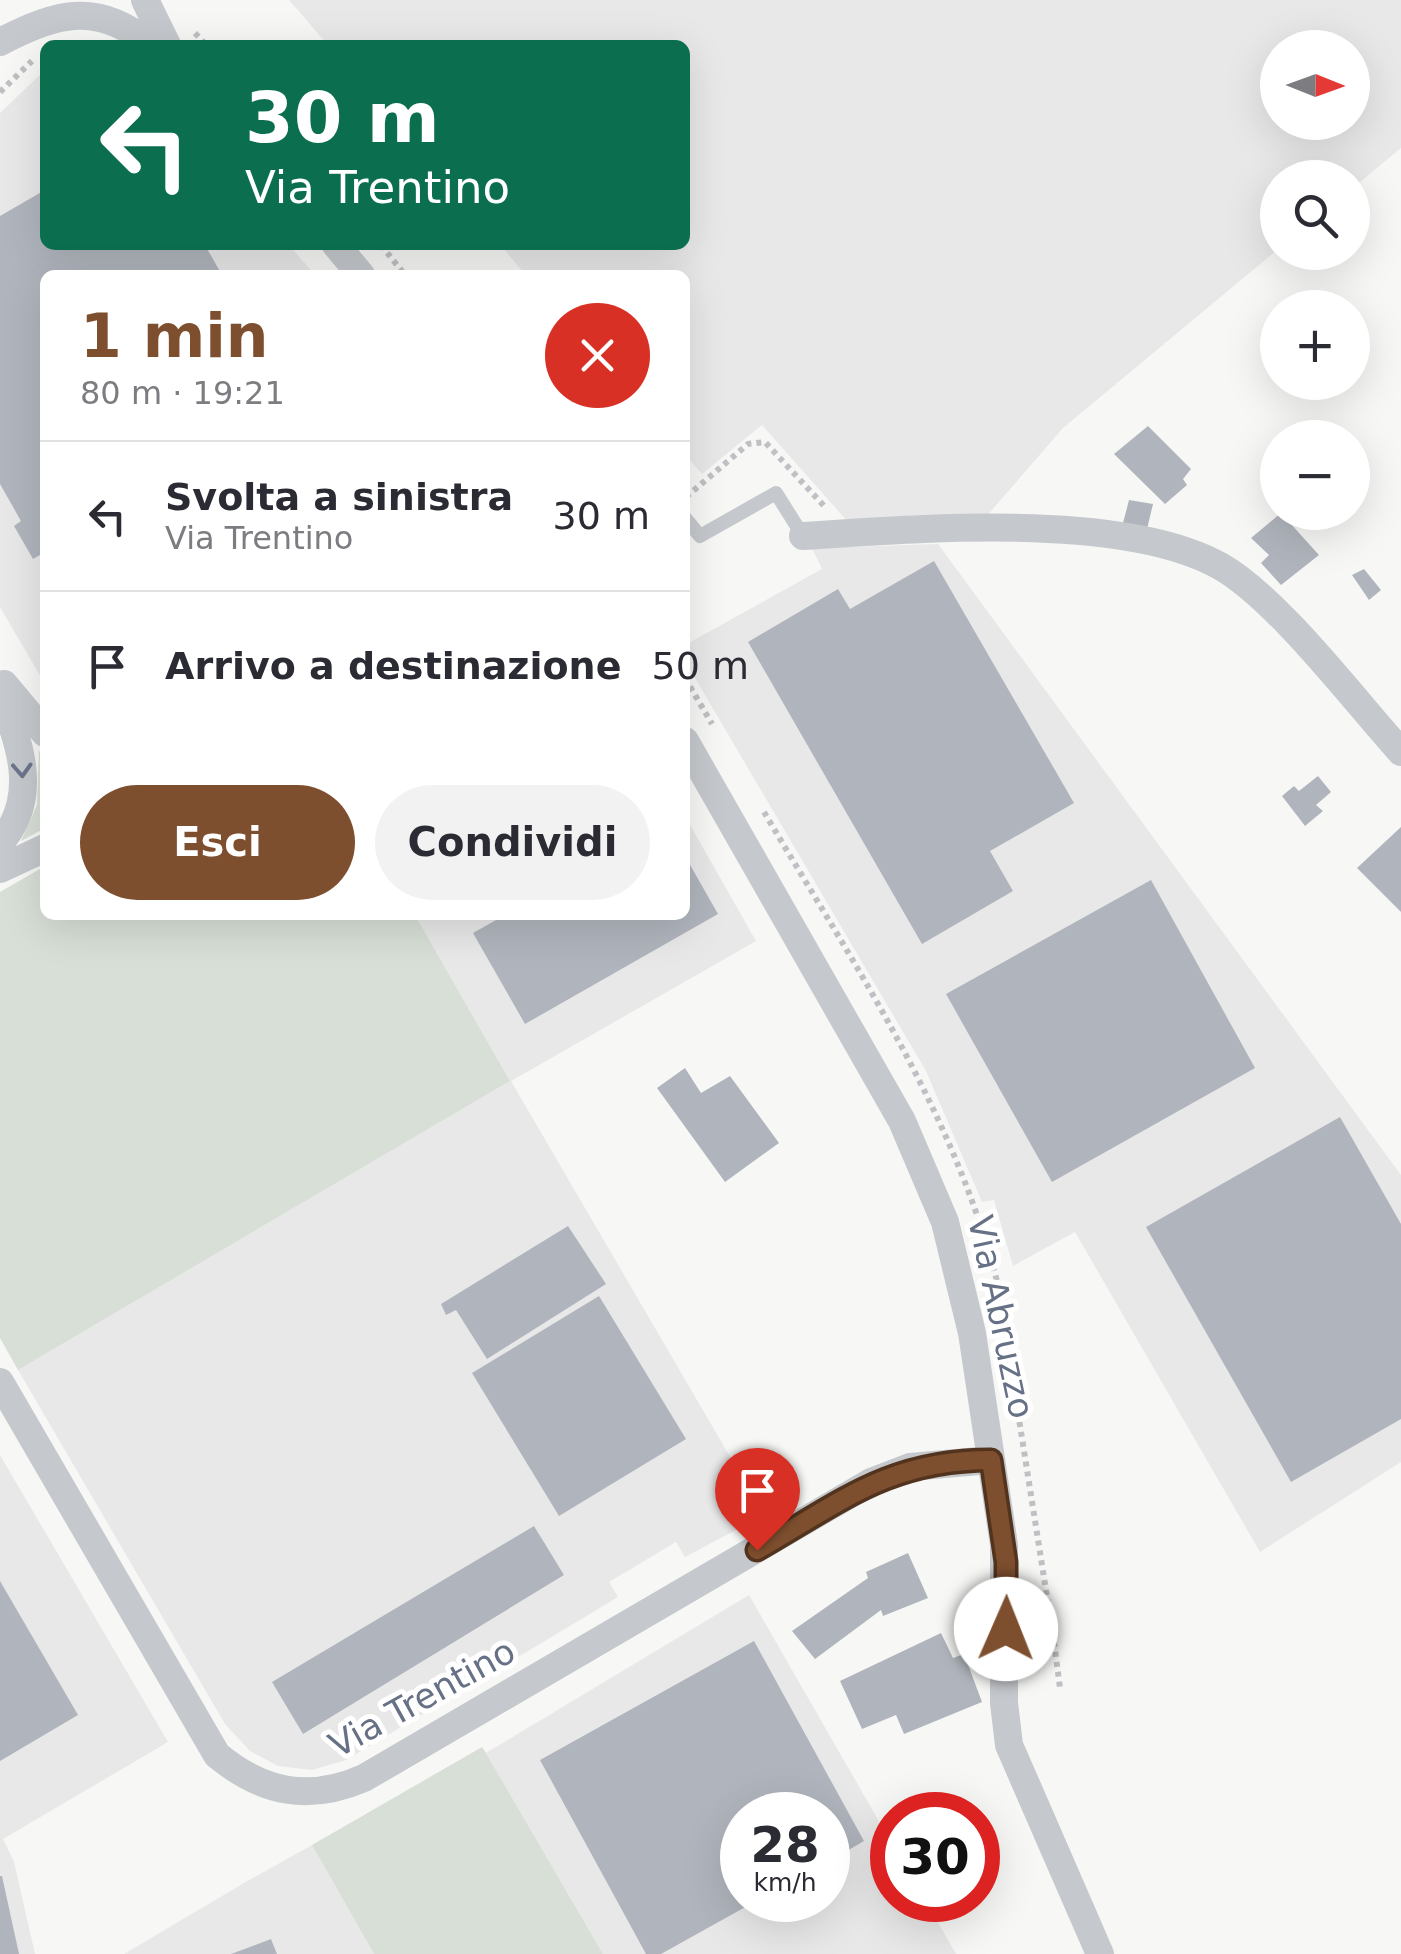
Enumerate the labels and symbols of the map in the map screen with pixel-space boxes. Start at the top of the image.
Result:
north arrow [1260,30,1370,140]
one-way arrow [11,762,32,778]
street label: Via Abruzzo [960,1212,1042,1422]
pin [715,1448,800,1551]
position arrow [954,1577,1058,1681]
street label: Via Trentino [322,1631,522,1765]
speed limit sign: 30 [870,1792,1000,1922]

